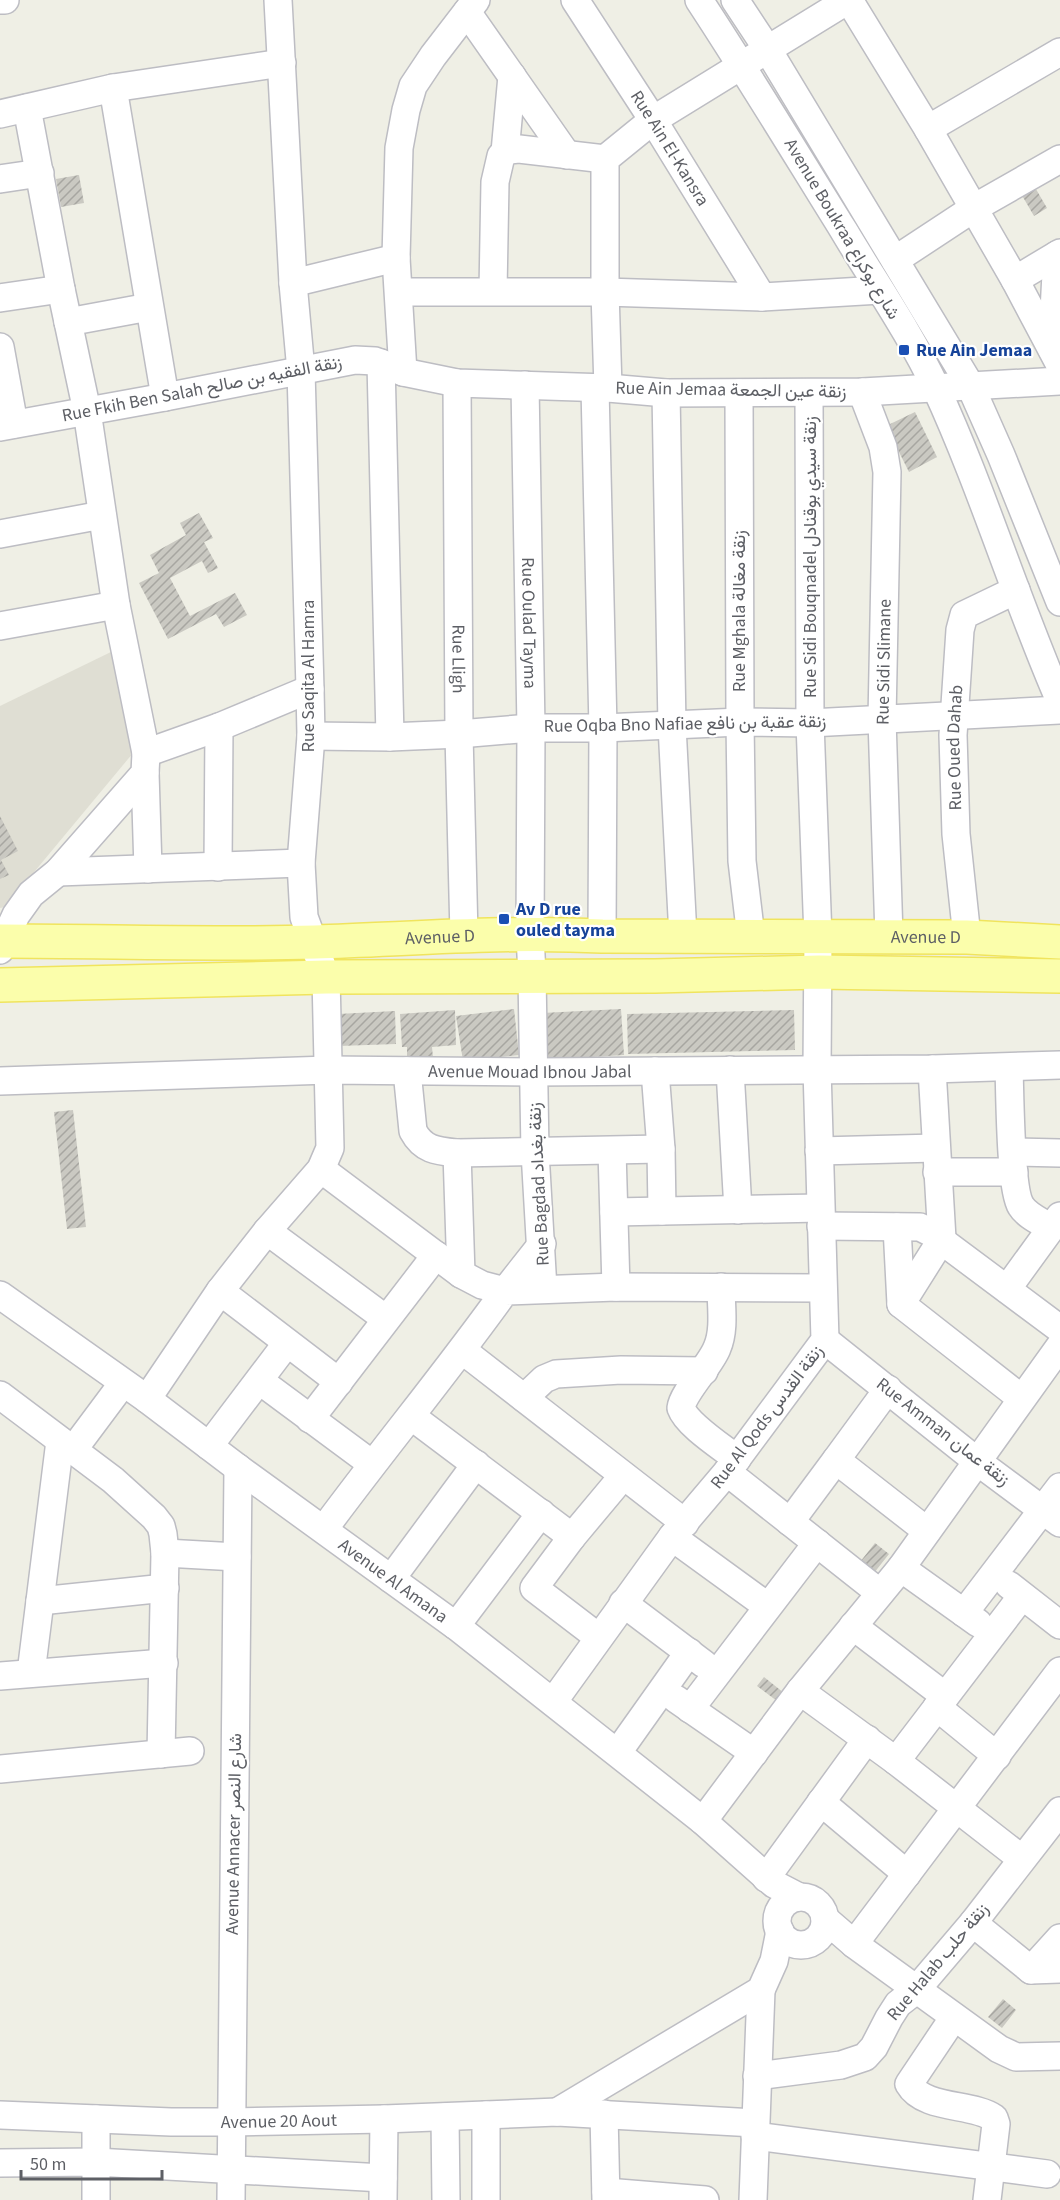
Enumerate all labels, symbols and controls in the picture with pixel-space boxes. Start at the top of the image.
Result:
street label: Rue Ain El-Kansra [625,85,715,211]
street label: Avenue Boukraa شارع بوكراع [778,134,906,324]
place label: Rue Ain Jemaa [916,338,1032,363]
marker: Rue Ain Jemaa [897,343,911,357]
street label: Rue Fkih Ben Salah زنقة الفقيه بن صالح [60,350,344,428]
street label: Rue Ain Jemaa زنقة عين الجمعة [615,375,847,405]
street label: Rue Sidi Bouqnadel زنقة سيدي بوقنادل [798,416,825,698]
street label: Rue Mghala زنقة مغالة [727,530,752,692]
street label: Rue Oulad Tayma [516,557,543,689]
street label: Rue Sidi Slimane [870,599,898,725]
street label: Rue Saqita Al Hamra [296,600,321,752]
street label: Rue Lligh [446,624,471,694]
street label: Rue Oued Dahab [940,684,969,811]
street label: Rue Oqba Bno Nafiae زنقة عقبة بن نافع [543,709,827,739]
place label: Av D rue ouled tayma [515,897,615,943]
marker: Av D rue ouled tayma [497,912,511,926]
street label: Avenue D [404,923,475,951]
street label: Avenue D [891,924,961,949]
street label: Avenue Mouad Ibnou Jabal [428,1058,632,1085]
street label: Rue Bagdad زنقة بغداد [522,1102,556,1266]
street label: Rue Al Qods زنقة القدس [705,1340,829,1494]
street label: Rue Amman زنقة عمان [871,1372,1015,1492]
street label: Avenue Al Amana [333,1532,453,1629]
street label: Avenue Annacer شارع النصر [220,1733,248,1935]
street label: Rue Halab زنقة حلب [881,1898,995,2026]
street label: Avenue 20 Aout [221,2107,337,2135]
scale bar [21,2143,162,2181]
text: 50 m [30,2152,66,2177]

